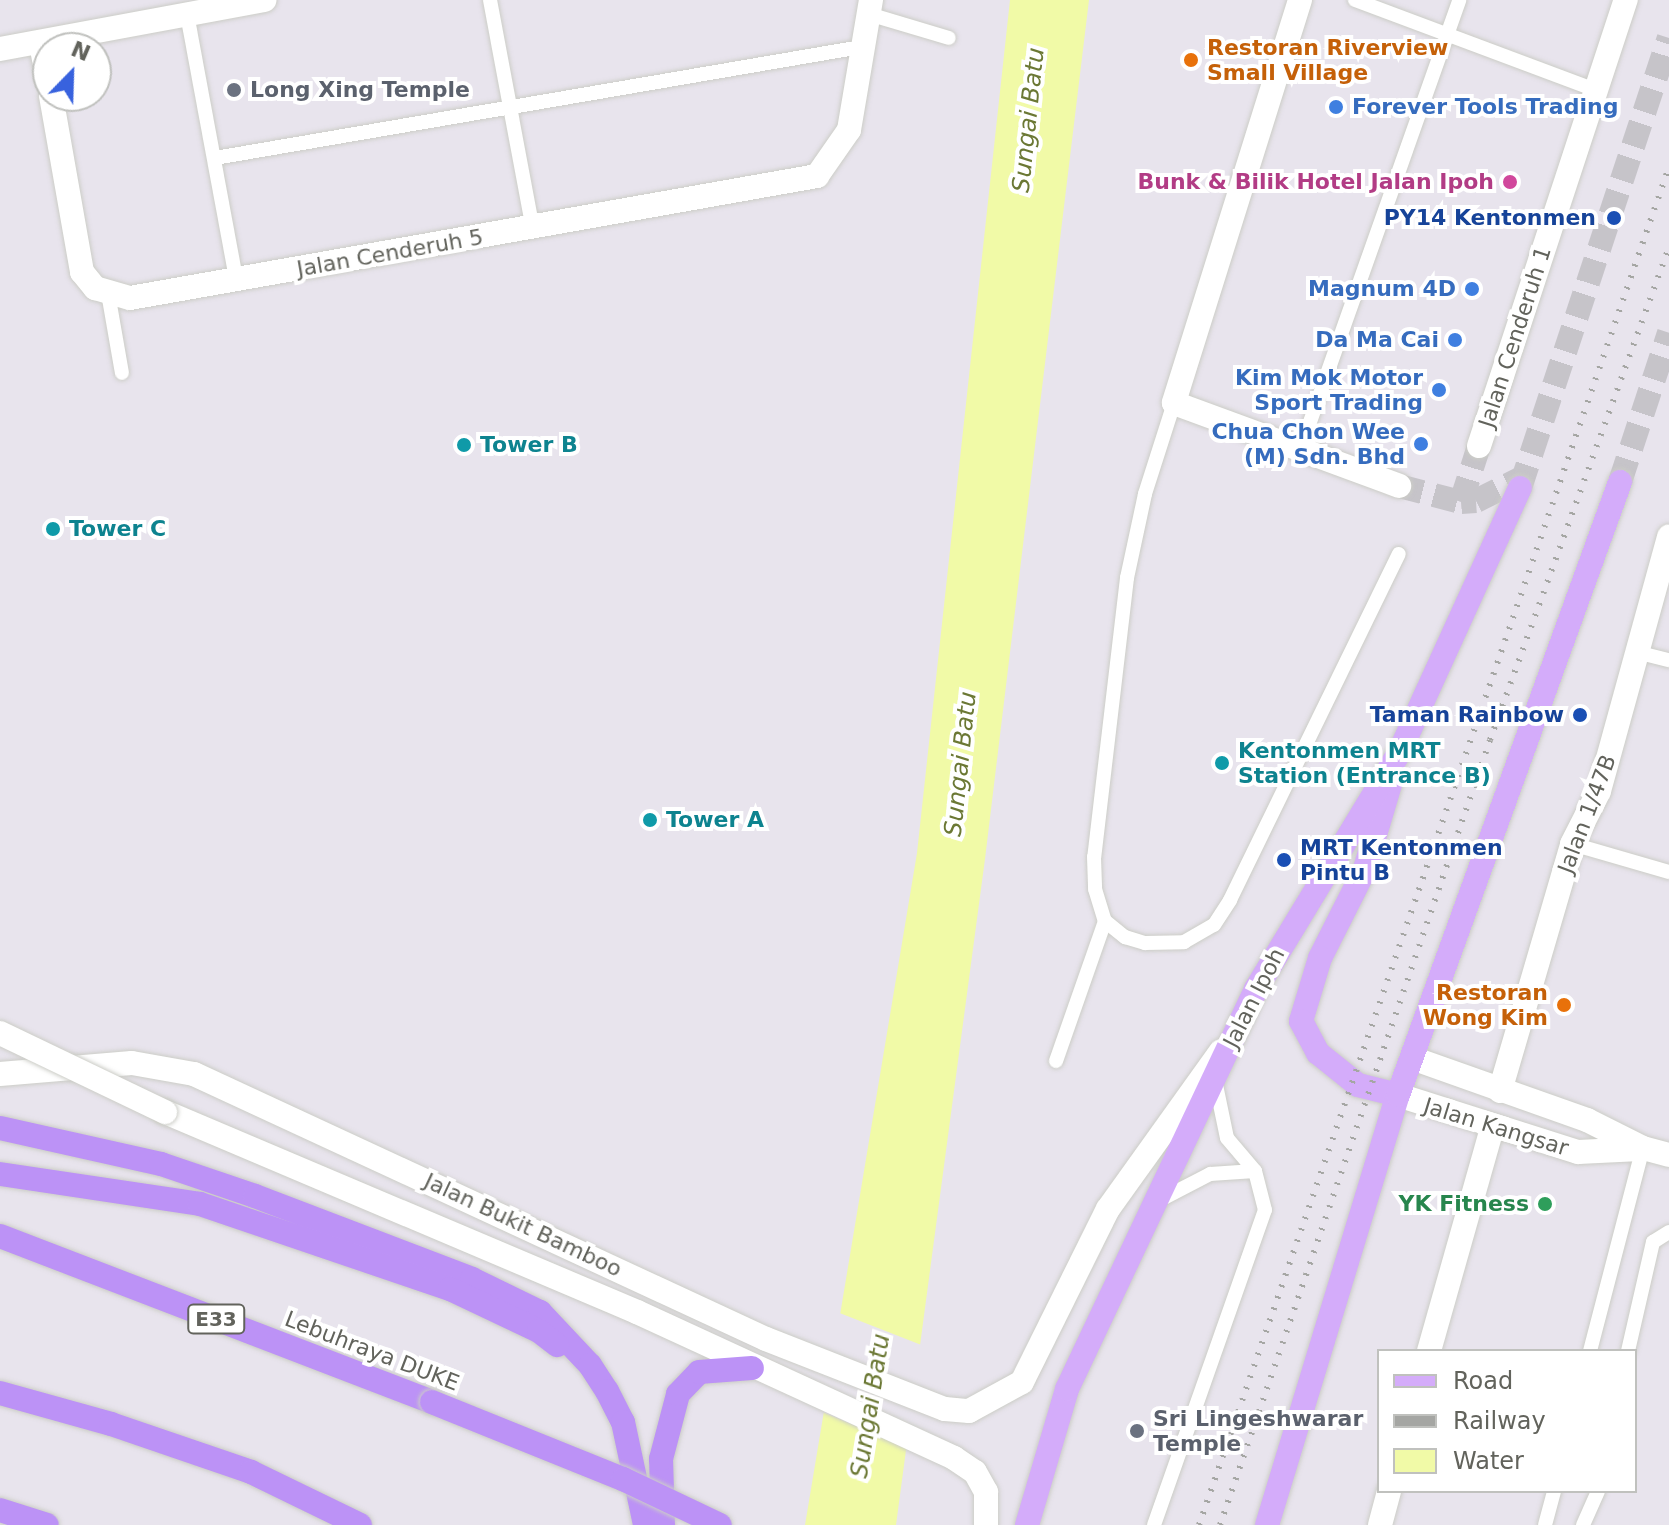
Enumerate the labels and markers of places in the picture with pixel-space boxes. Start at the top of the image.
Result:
place label: Restoran Riverview Small Village [1207,34,1448,86]
marker: Restoran Riverview Small Village [1182,51,1200,69]
place label: Long Xing Temple [250,77,470,103]
marker: Long Xing Temple [225,81,243,99]
place label: Forever Tools Trading [1352,94,1618,120]
marker: Forever Tools Trading [1327,98,1345,116]
place label: Bunk & Bilik Hotel Jalan Ipoh [1137,169,1494,195]
marker: Bunk & Bilik Hotel Jalan Ipoh [1501,173,1519,191]
place label: PY14 Kentonmen [1384,205,1596,231]
marker: PY14 Kentonmen [1603,207,1625,229]
place label: Magnum 4D [1308,276,1456,302]
marker: Magnum 4D [1463,280,1481,298]
place label: Da Ma Cai [1315,327,1439,353]
marker: Da Ma Cai [1446,331,1464,349]
place label: Kim Mok Motor Sport Trading [1235,364,1423,416]
marker: Kim Mok Motor Sport Trading [1430,381,1448,399]
place label: Chua Chon Wee (M) Sdn. Bhd [1211,418,1405,470]
place label: Tower B [480,432,578,458]
marker: Chua Chon Wee (M) Sdn. Bhd [1412,435,1430,453]
marker: Tower B [455,436,473,454]
place label: Tower C [69,516,166,542]
marker: Tower C [44,520,62,538]
place label: Taman Rainbow [1370,702,1564,728]
marker: Taman Rainbow [1571,706,1589,724]
place label: Kentonmen MRT Station (Entrance B) [1238,737,1491,788]
marker: Kentonmen MRT Station (Entrance B) [1213,754,1231,772]
place label: Tower A [666,807,764,833]
marker: Tower A [641,811,659,829]
place label: MRT Kentonmen Pintu B [1300,834,1503,886]
marker: MRT Kentonmen Pintu B [1275,851,1293,869]
place label: Restoran Wong Kim [1423,979,1548,1030]
marker: Restoran Wong Kim [1555,996,1573,1014]
place label: YK Fitness [1399,1191,1529,1217]
marker: YK Fitness [1536,1195,1554,1213]
place label: Sri Lingeshwarar Temple [1153,1405,1363,1456]
marker: Sri Lingeshwarar Temple [1128,1422,1146,1440]

